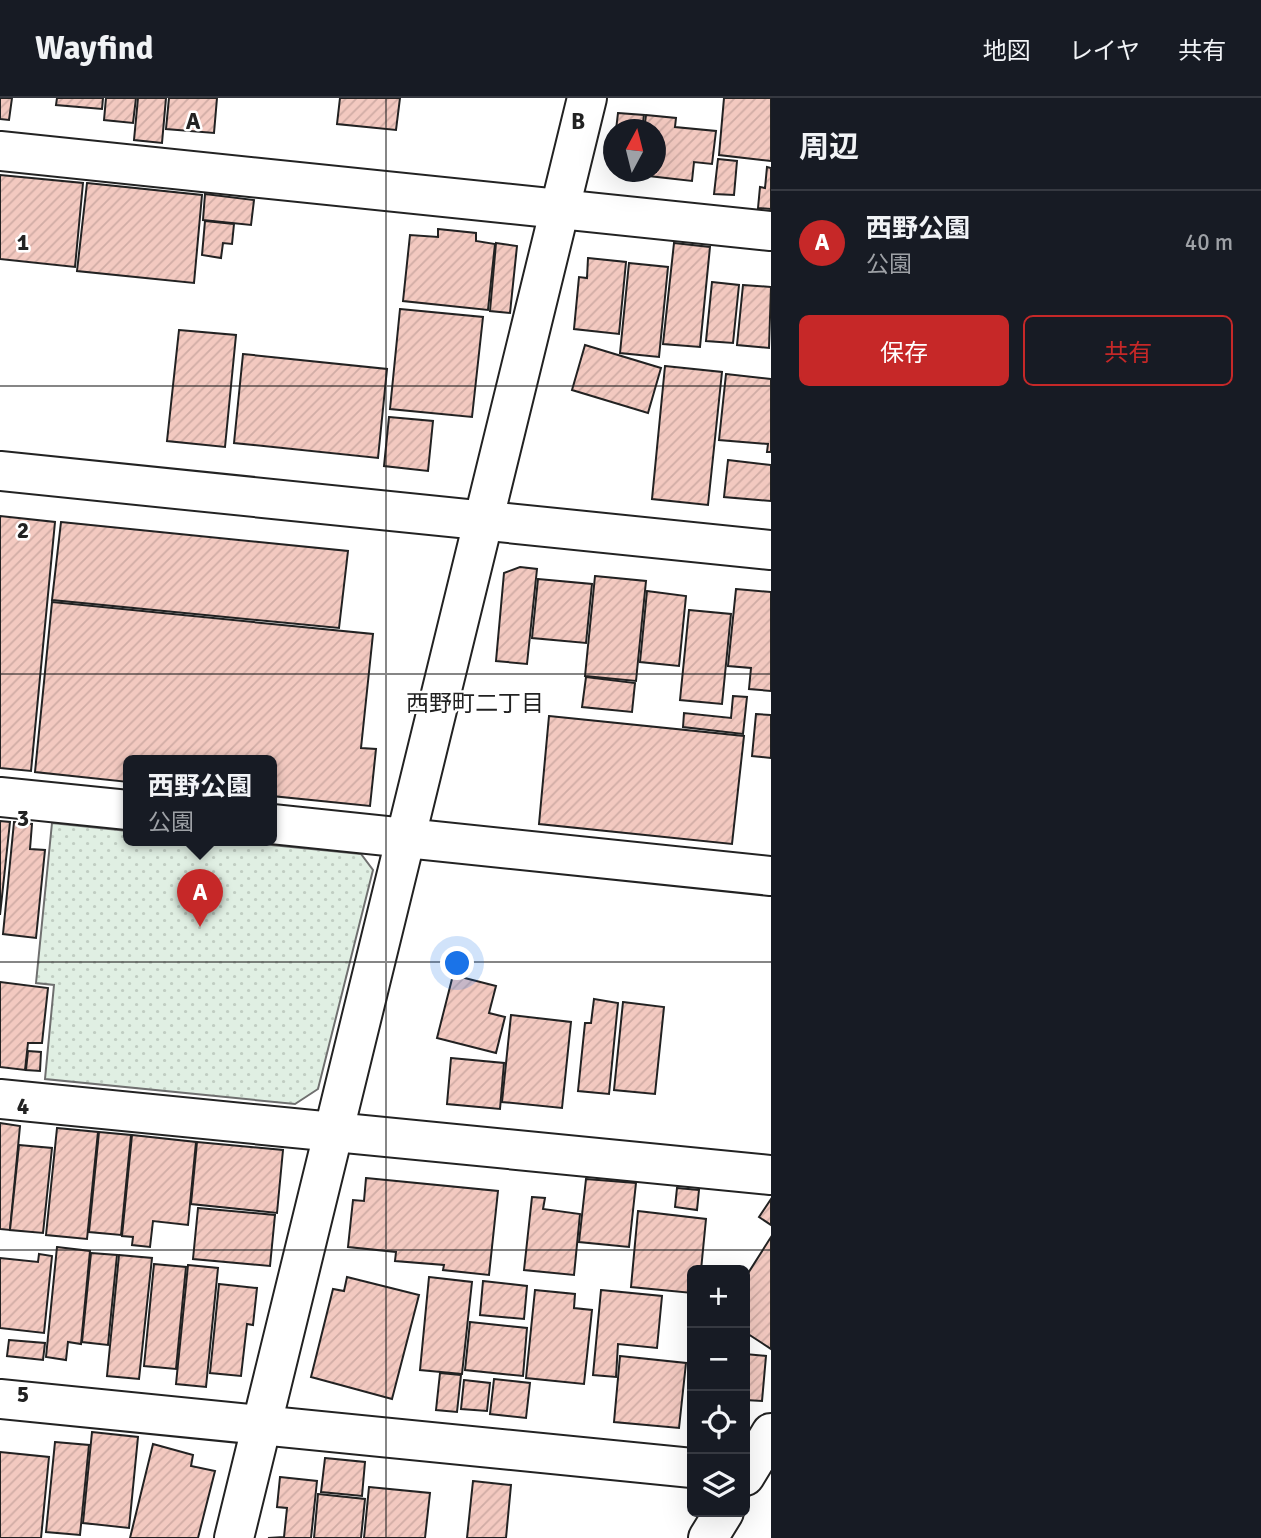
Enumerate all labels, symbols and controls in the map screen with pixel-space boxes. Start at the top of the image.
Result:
text: Wayfind [35,28,154,69]
text: 地図 [983,36,1031,66]
text: レイヤ [1069,36,1140,66]
text: 共有 [1178,36,1226,66]
text: A [186,107,201,136]
text: B [571,107,585,136]
north arrow [603,119,666,182]
text: 周辺 [799,129,859,166]
text: 西野公園 [866,213,970,245]
text: 1 [17,228,29,257]
text: A [815,228,829,257]
text: 40 m [1185,228,1233,257]
text: 公園 [866,250,912,279]
button: 保存 [799,315,1009,386]
button: 共有 [1023,315,1233,386]
text: 2 [17,516,29,545]
district label: 西野町二丁目 [406,689,544,718]
popup [123,755,277,846]
text: 西野公園 [148,771,252,803]
text: 3 [17,804,29,833]
text: 公園 [148,808,194,837]
pin: A [177,869,223,927]
your location [440,946,474,980]
text: 4 [17,1092,29,1121]
map controls [687,1265,750,1517]
button: + [687,1265,750,1328]
button: − [687,1328,750,1391]
text: 5 [17,1380,29,1409]
button: locate [687,1391,750,1454]
button: layers [687,1454,750,1517]

